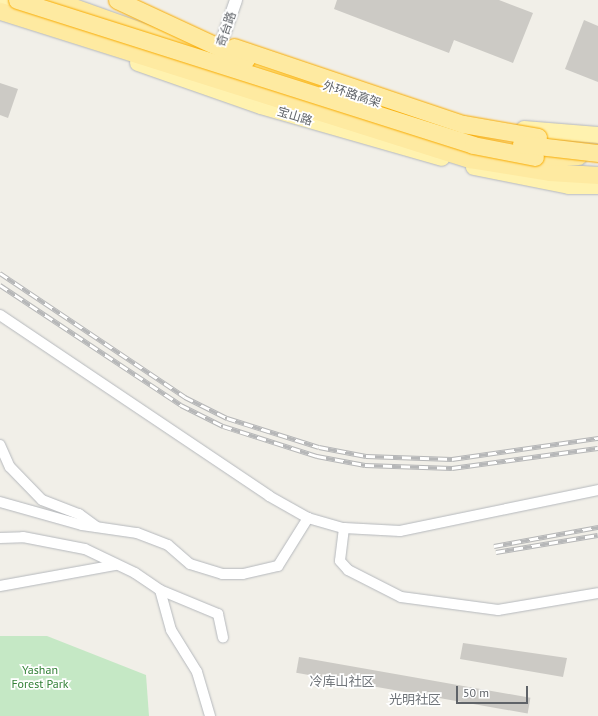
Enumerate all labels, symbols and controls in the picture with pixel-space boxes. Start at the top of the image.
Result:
street label: 奇台路 [213,10,239,48]
street label: 外环路高架 [321,78,383,110]
street label: 宝山路 [276,104,314,128]
park label: Yashan Forest Park [11,663,69,691]
district label: 冷库山社区 [310,674,374,690]
scale bar [458,678,530,704]
text: 50 m [463,685,489,700]
district label: 光明社区 [389,692,441,708]

